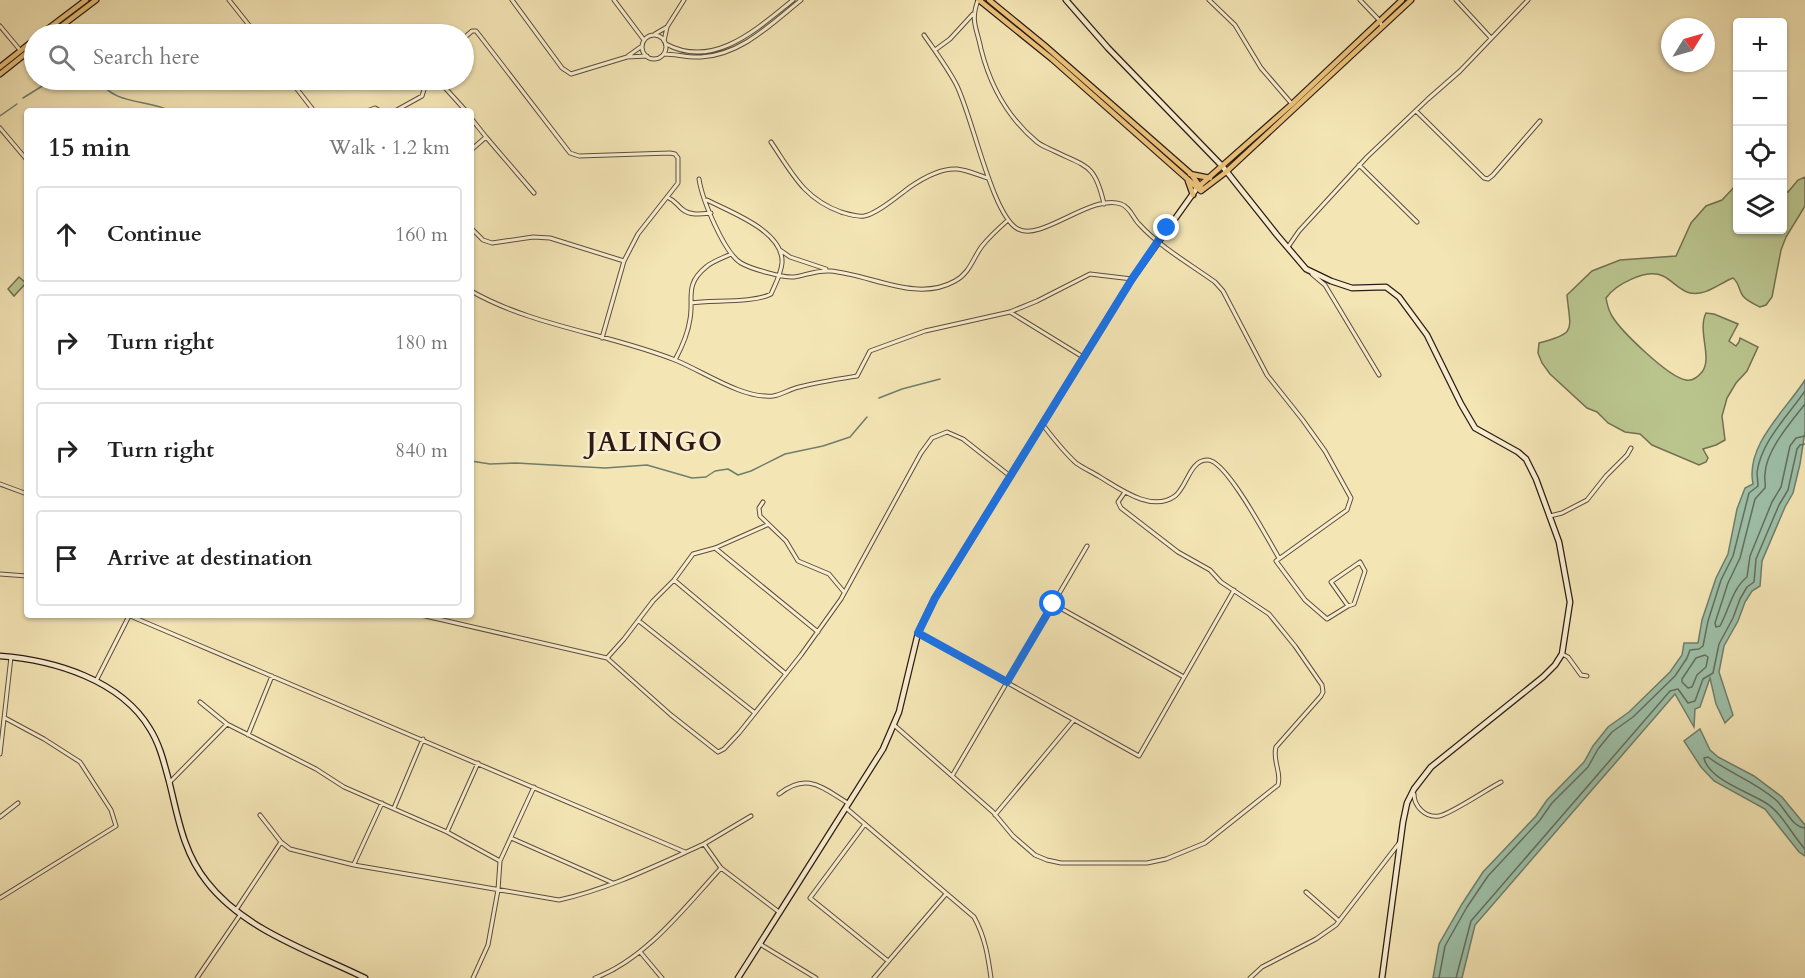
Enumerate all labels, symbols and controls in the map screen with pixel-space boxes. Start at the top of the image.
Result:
north arrow [1661,18,1715,72]
map controls [1733,18,1787,234]
button: + [1733,18,1787,72]
search box [24,24,474,90]
icon: search [45,41,78,74]
text: Search here [93,42,200,72]
button: − [1733,72,1787,126]
button: locate [1733,126,1787,180]
text: 15 min [48,130,131,165]
text: Walk · 1.2 km [329,134,450,161]
button: layers [1733,180,1787,234]
route end [1153,214,1179,240]
icon: ahead [50,218,83,251]
text: Continue [107,219,202,249]
text: 160 m [395,221,448,248]
icon: right [50,326,83,359]
text: Turn right [107,327,214,357]
text: 180 m [395,329,448,356]
district label: JALINGO [582,424,724,461]
icon: right [50,434,83,467]
text: Turn right [107,435,214,465]
text: 840 m [395,437,448,464]
icon: arrive [50,542,83,575]
text: Arrive at destination [107,543,312,573]
route start [1039,590,1065,616]

